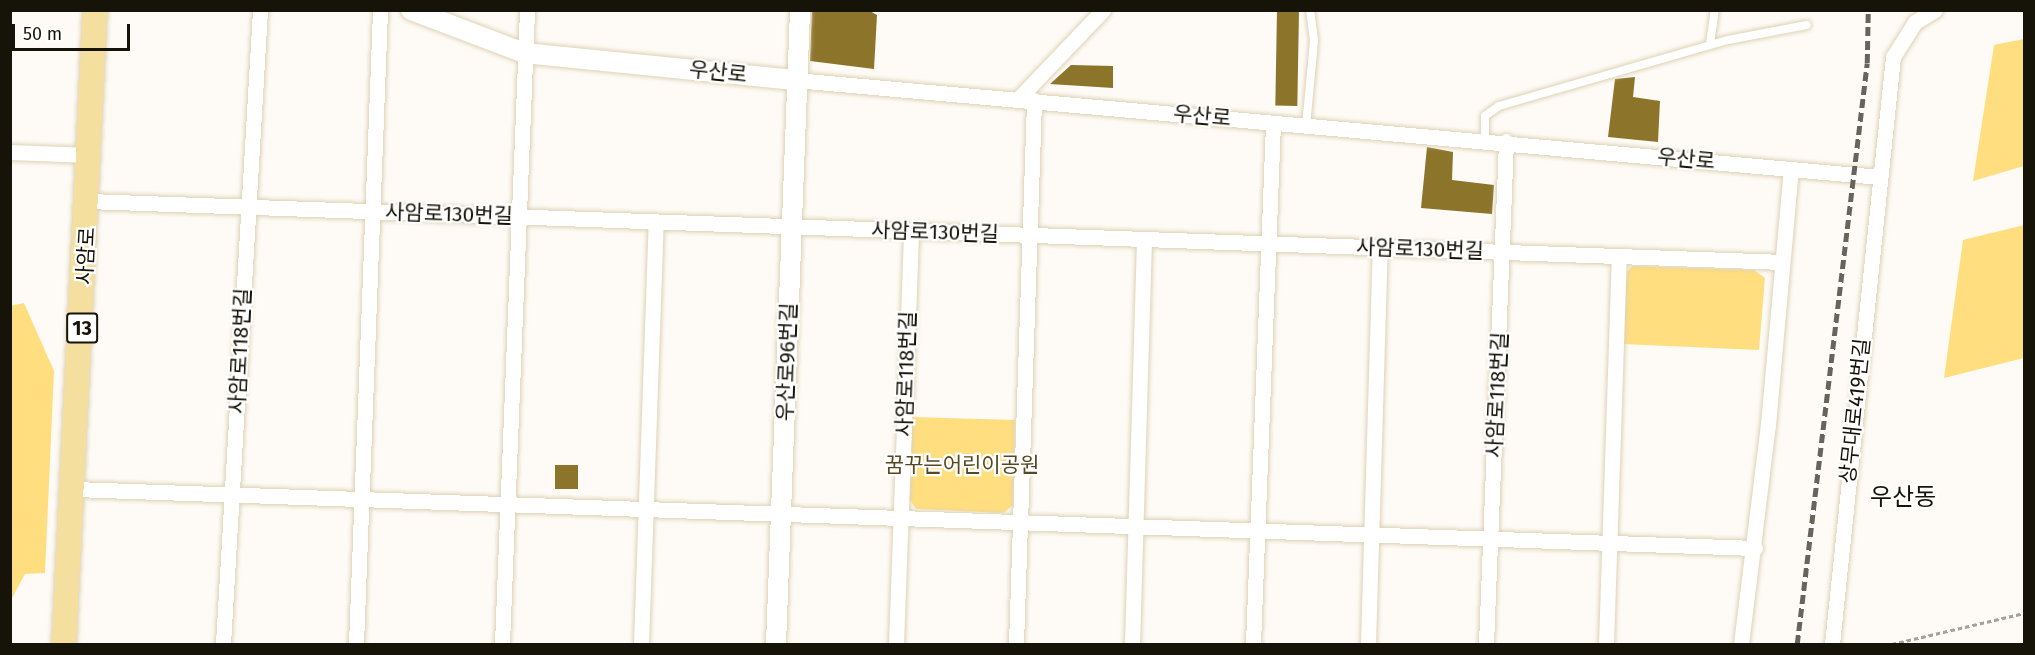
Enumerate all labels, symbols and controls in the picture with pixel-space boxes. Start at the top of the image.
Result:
scale bar [15,12,134,50]
text: 50 m [23,23,62,45]
street label: 우산로 [688,56,748,88]
street label: 우산로 [1172,101,1232,131]
street label: 우산로 [1656,144,1716,174]
street label: 사암로130번길 [385,199,513,229]
street label: 사암로130번길 [871,217,999,247]
street label: 사암로 [72,226,100,286]
street label: 사암로130번길 [1356,234,1484,264]
street label: 사암로118번길 [224,287,256,415]
street label: 우산로96번길 [772,302,802,422]
road number: 13 [66,311,98,345]
street label: 사암로118번길 [891,311,921,437]
street label: 사암로118번길 [1481,331,1513,459]
street label: 상무대로419번길 [1835,337,1875,485]
park label: 꿈꾸는어린이공원 [885,452,1039,478]
district label: 우산동 [1870,484,1936,512]

